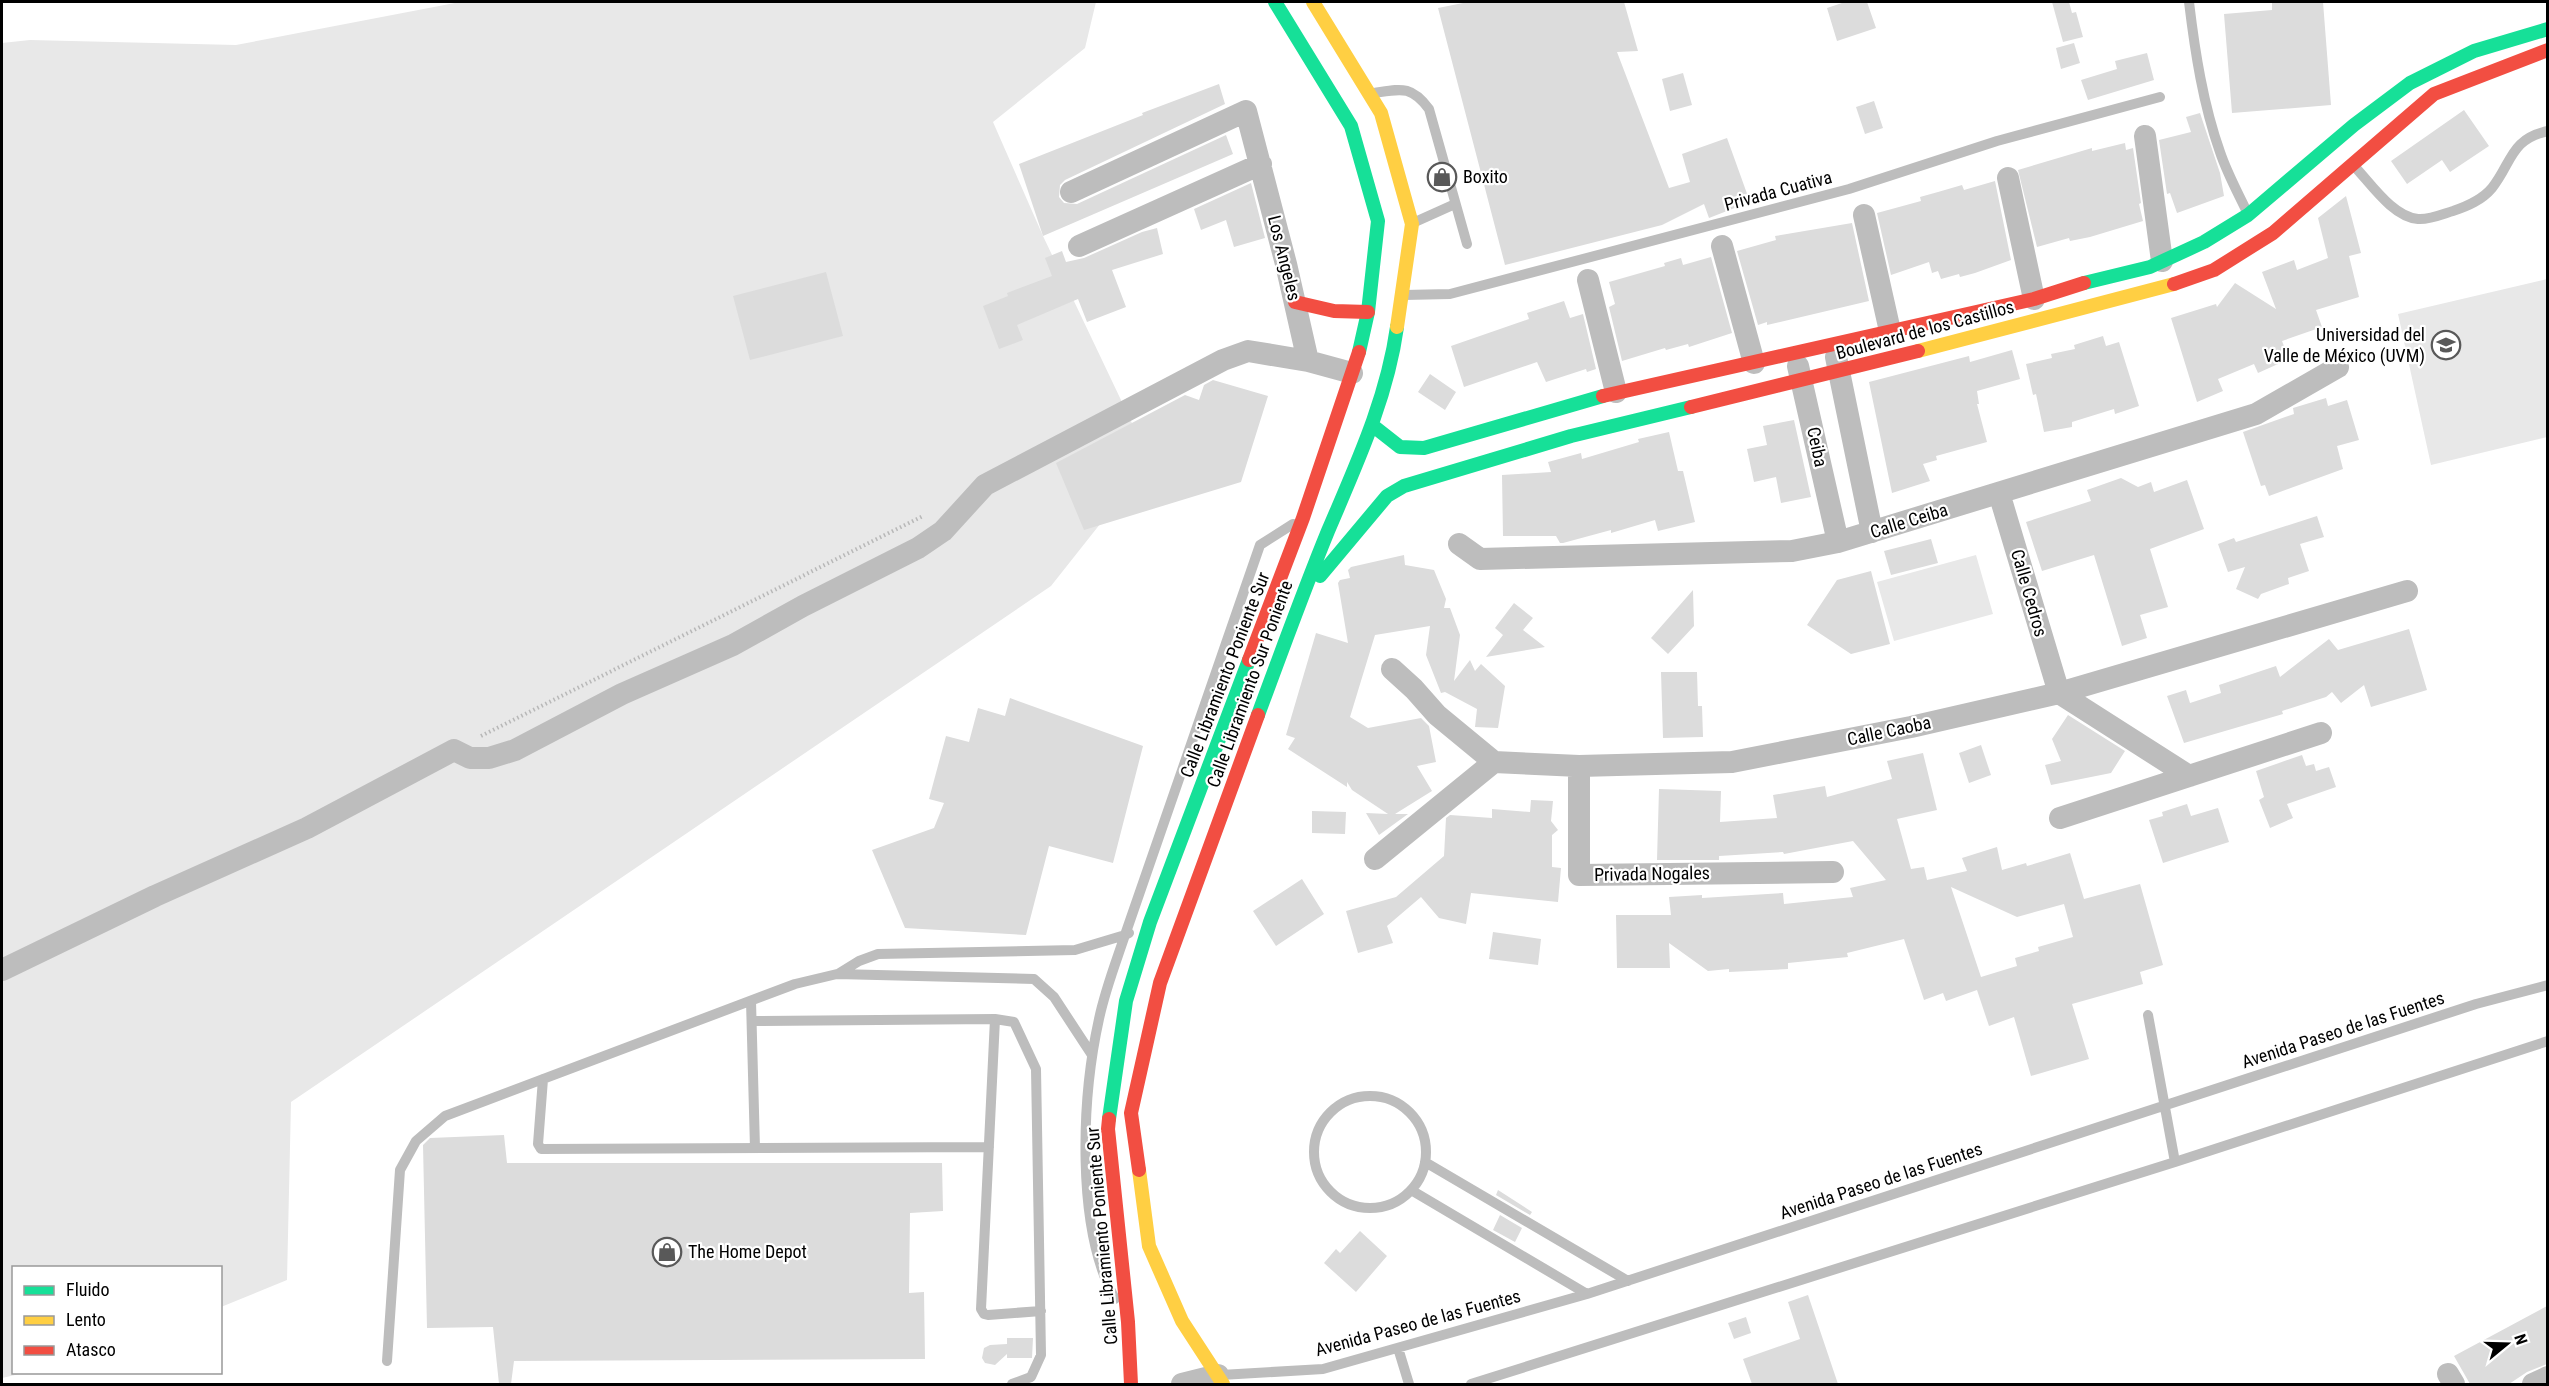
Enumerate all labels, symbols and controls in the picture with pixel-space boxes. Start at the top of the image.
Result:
shop icon: Boxito [1426,161,1458,193]
place label: Boxito [1463,166,1508,187]
street label: Privada Cuativa [1722,166,1834,215]
street label: Los Angeles [1264,213,1305,303]
street label: Boulevard de los Castillos [1833,296,2016,363]
place label: Universidad del Valle de México (UVM) [2264,324,2425,367]
school or university icon: Universidad del Valle de México (UVM) [2430,329,2462,361]
street label: Ceiba [1803,425,1832,469]
street label: Calle Ceiba [1868,499,1950,542]
street label: Calle Cedros [2007,547,2052,639]
street label: Calle Libramiento Poniente Sur [1176,569,1274,781]
street label: Calle Libramiento Sur Poniente [1202,578,1297,790]
street label: Calle Caoba [1845,711,1933,750]
street label: Privada Nogales [1594,862,1710,885]
street label: Avenida Paseo de las Fuentes [2239,987,2447,1072]
street label: Calle Libramiento Poniente Sur [1081,1126,1121,1346]
street label: Avenida Paseo de las Fuentes [1777,1138,1985,1223]
shop icon: The Home Depot [651,1236,683,1268]
place label: The Home Depot [688,1241,807,1262]
legend [12,1266,222,1374]
text: Fluido [66,1279,110,1300]
street label: Avenida Paseo de las Fuentes [1313,1285,1523,1360]
text: Lento [66,1309,106,1330]
north arrow [2477,1314,2537,1374]
text: N [2510,1332,2531,1347]
text: Atasco [66,1339,116,1360]

